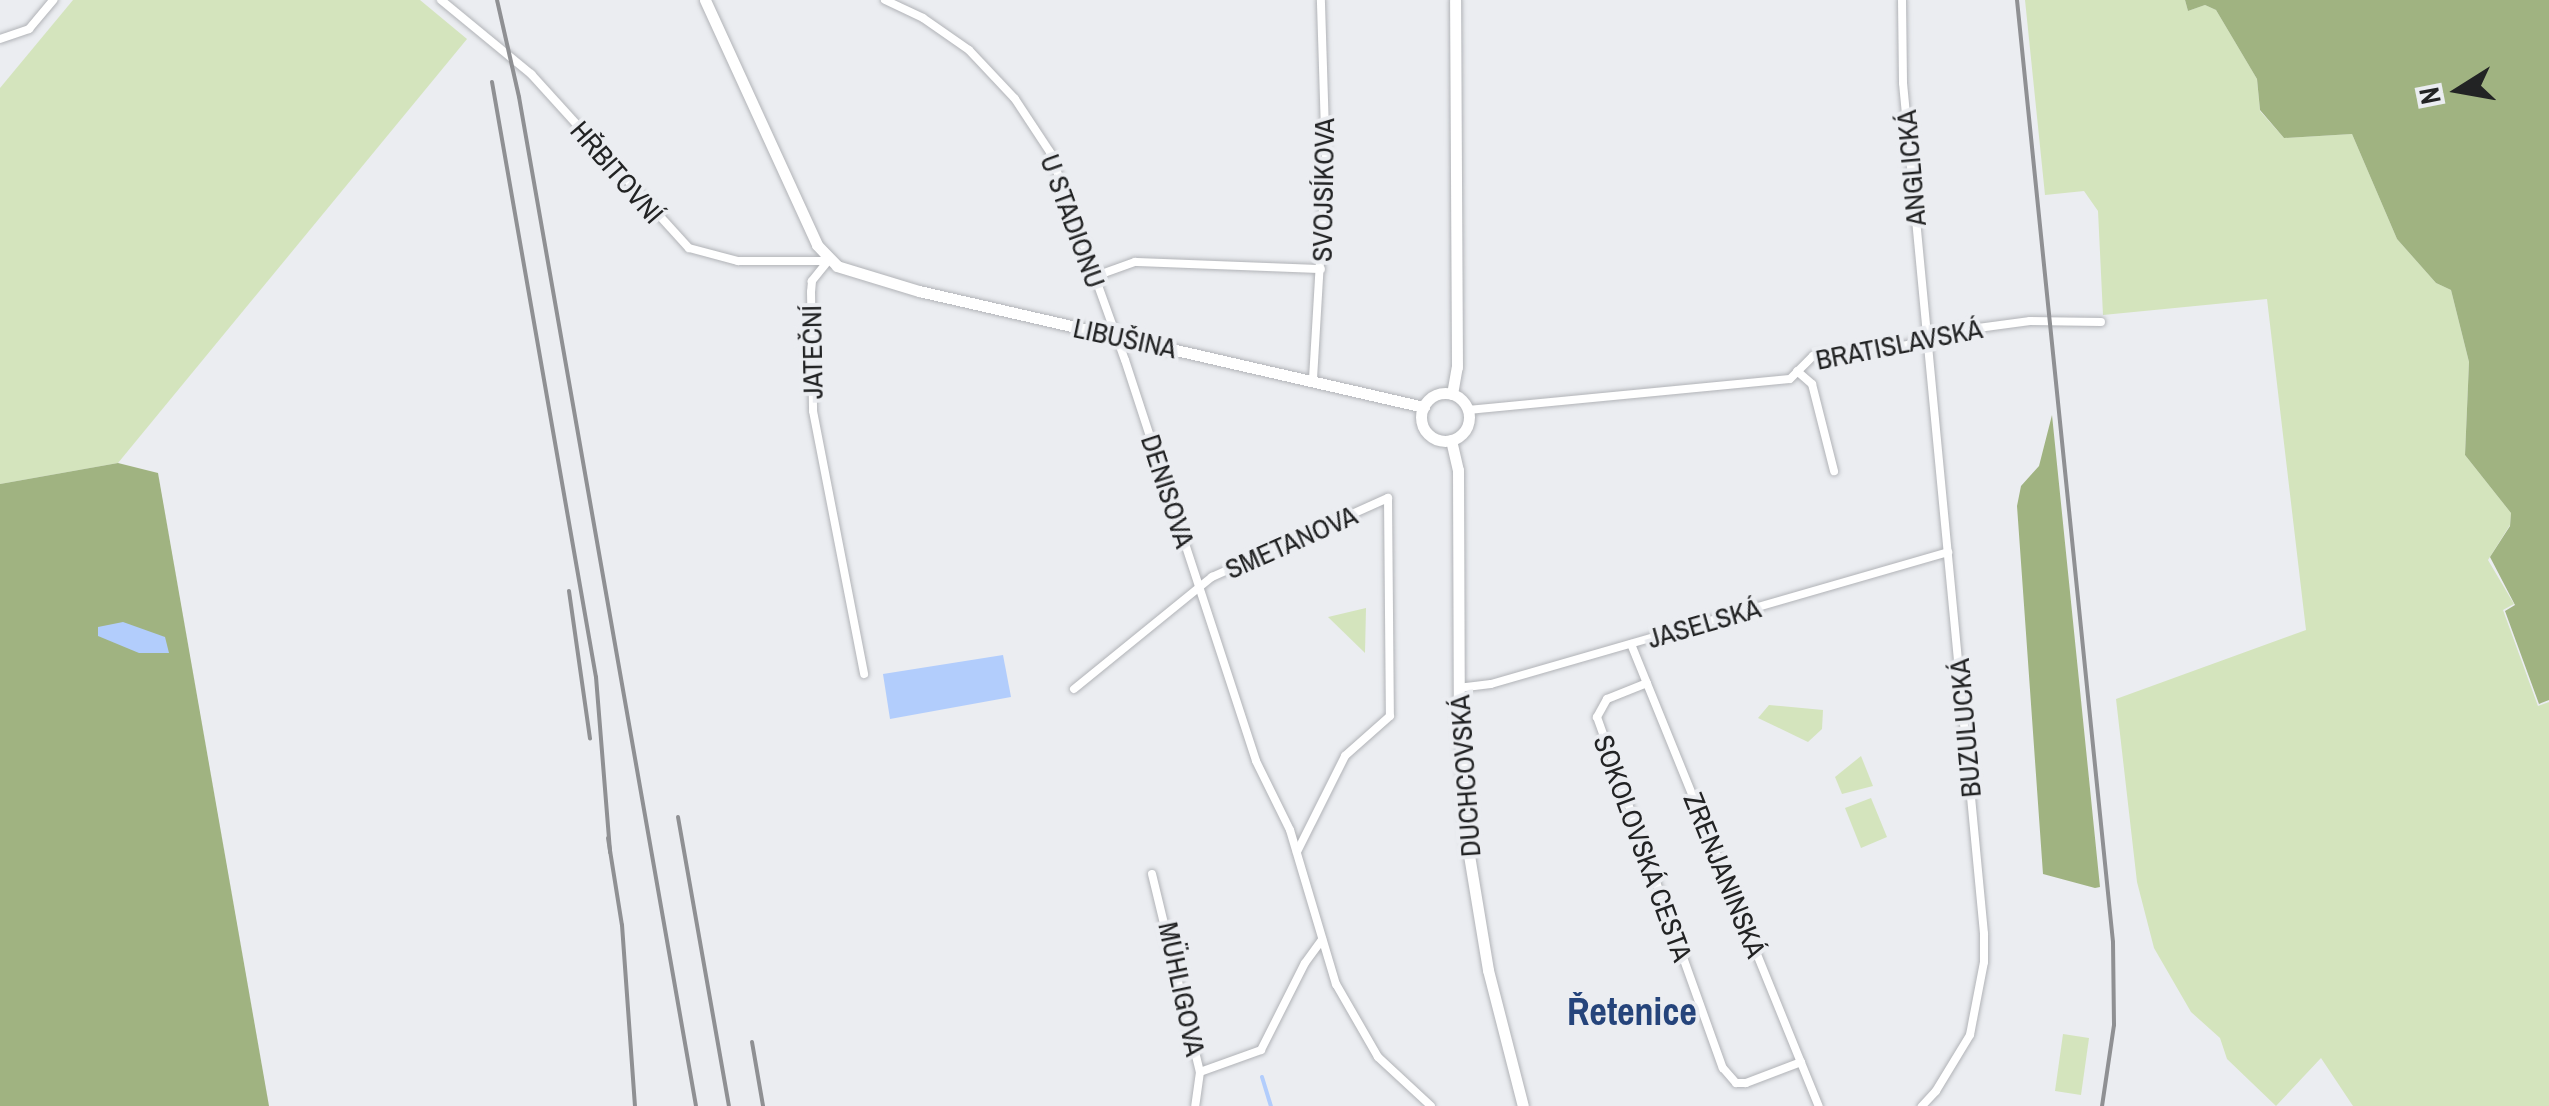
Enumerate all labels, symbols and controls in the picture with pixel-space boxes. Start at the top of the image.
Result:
north arrow [2409,40,2509,140]
text: N [2409,84,2450,107]
street label: ANGLICKÁ [1889,109,1933,227]
street label: HŘBITOVNÍ [563,114,671,230]
street label: SVOJSÍKOVA [1305,118,1341,262]
street label: U STADIONU [1033,150,1113,292]
street label: JATEČNÍ [794,305,830,399]
street label: LIBUŠINA [1070,311,1180,365]
street label: BRATISLAVSKÁ [1813,311,1985,377]
street label: DENISOVA [1134,430,1202,552]
street label: SMETANOVA [1220,498,1362,586]
street label: JASELSKÁ [1644,591,1764,655]
street label: BUZULUCKÁ [1942,657,1988,799]
street label: DUCHCOVSKÁ [1443,694,1487,858]
street label: SOKOLOVSKÁ CESTA [1586,730,1700,966]
street label: ZRENJANINSKÁ [1677,788,1773,962]
street label: MÜHLIGOVA [1151,919,1213,1059]
district label: Řetenice [1567,989,1697,1035]

